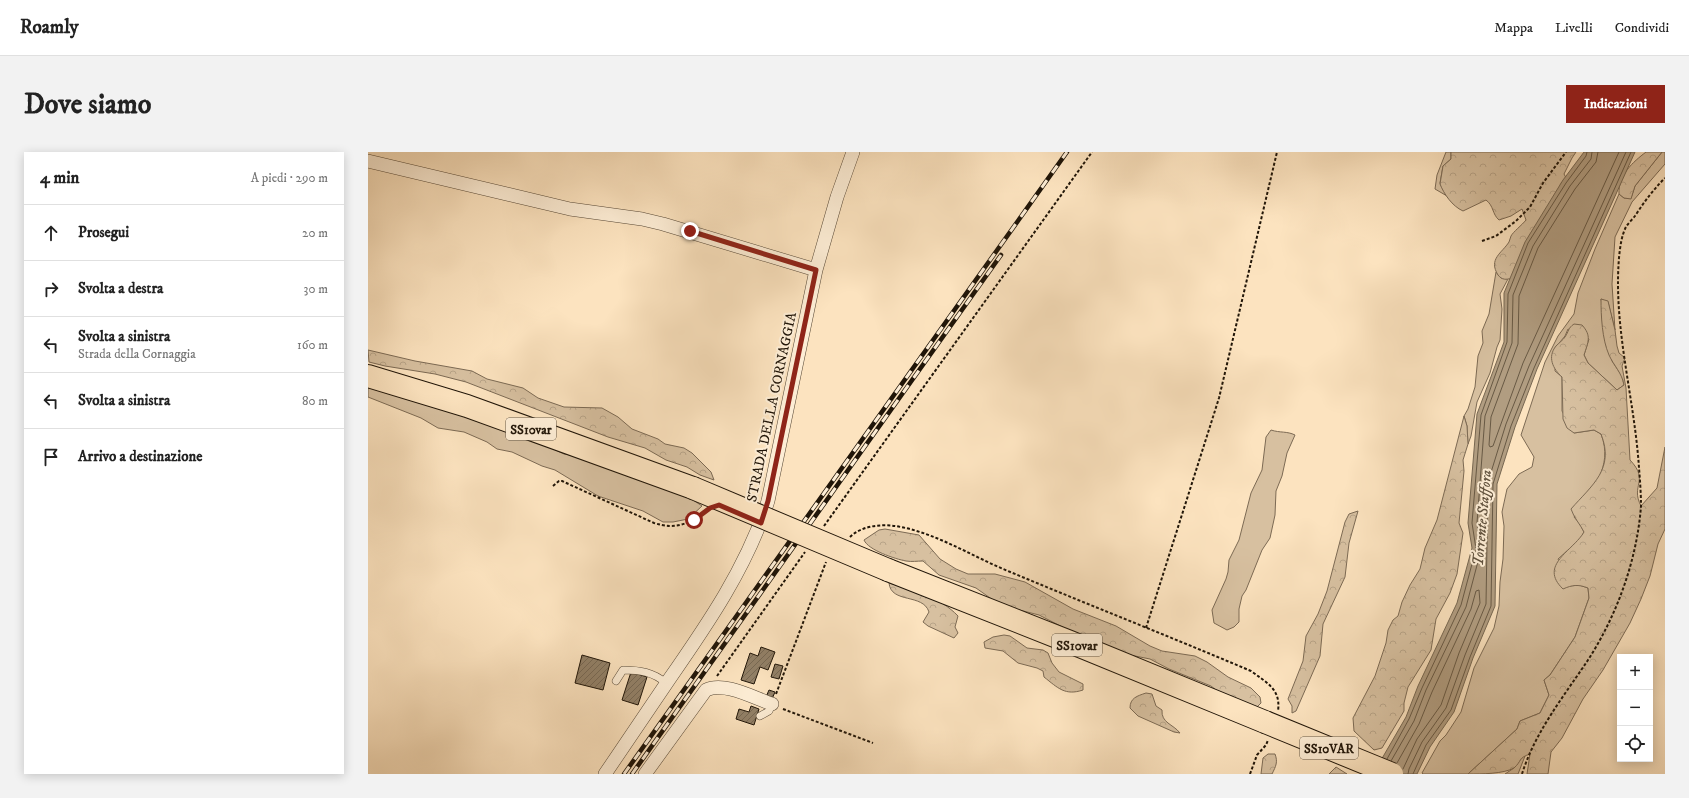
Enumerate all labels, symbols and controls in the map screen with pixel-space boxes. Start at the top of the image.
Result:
text: Roamly [20,16,79,39]
text: Mappa [1494,19,1533,37]
text: Livelli [1555,19,1593,37]
text: Condividi [1615,19,1669,37]
button: Indicazioni [1566,85,1665,123]
text: Dove siamo [24,87,151,122]
text: 4 min [40,167,79,189]
text: A piedi · 290 m [251,170,328,186]
icon: ahead [40,222,62,244]
route end [681,222,699,240]
text: Prosegui [78,223,129,242]
text: 20 m [302,225,328,241]
icon: right [40,278,62,300]
text: Svolta a destra [78,279,163,298]
text: 30 m [304,281,328,297]
street label: STRADA DELLA CORNAGGIA [743,310,801,504]
text: Svolta a sinistra [78,327,170,346]
icon: left [40,334,62,356]
text: 160 m [297,337,328,353]
text: Strada della Cornaggia [78,346,196,362]
icon: left [40,390,62,412]
text: Svolta a sinistra [78,391,170,410]
text: 80 m [302,393,328,409]
road number: SS10var [506,418,556,440]
icon: arrive [40,446,62,468]
text: Arrivo a destinazione [78,447,202,466]
water label: Torrente Staffora [1469,469,1496,567]
route start [685,511,703,529]
road number: SS10var [1052,634,1102,656]
map controls [1617,654,1653,762]
button: + [1617,654,1653,690]
button: − [1617,690,1653,726]
button: locate [1617,726,1653,762]
road number: SS10VAR [1300,737,1358,759]

